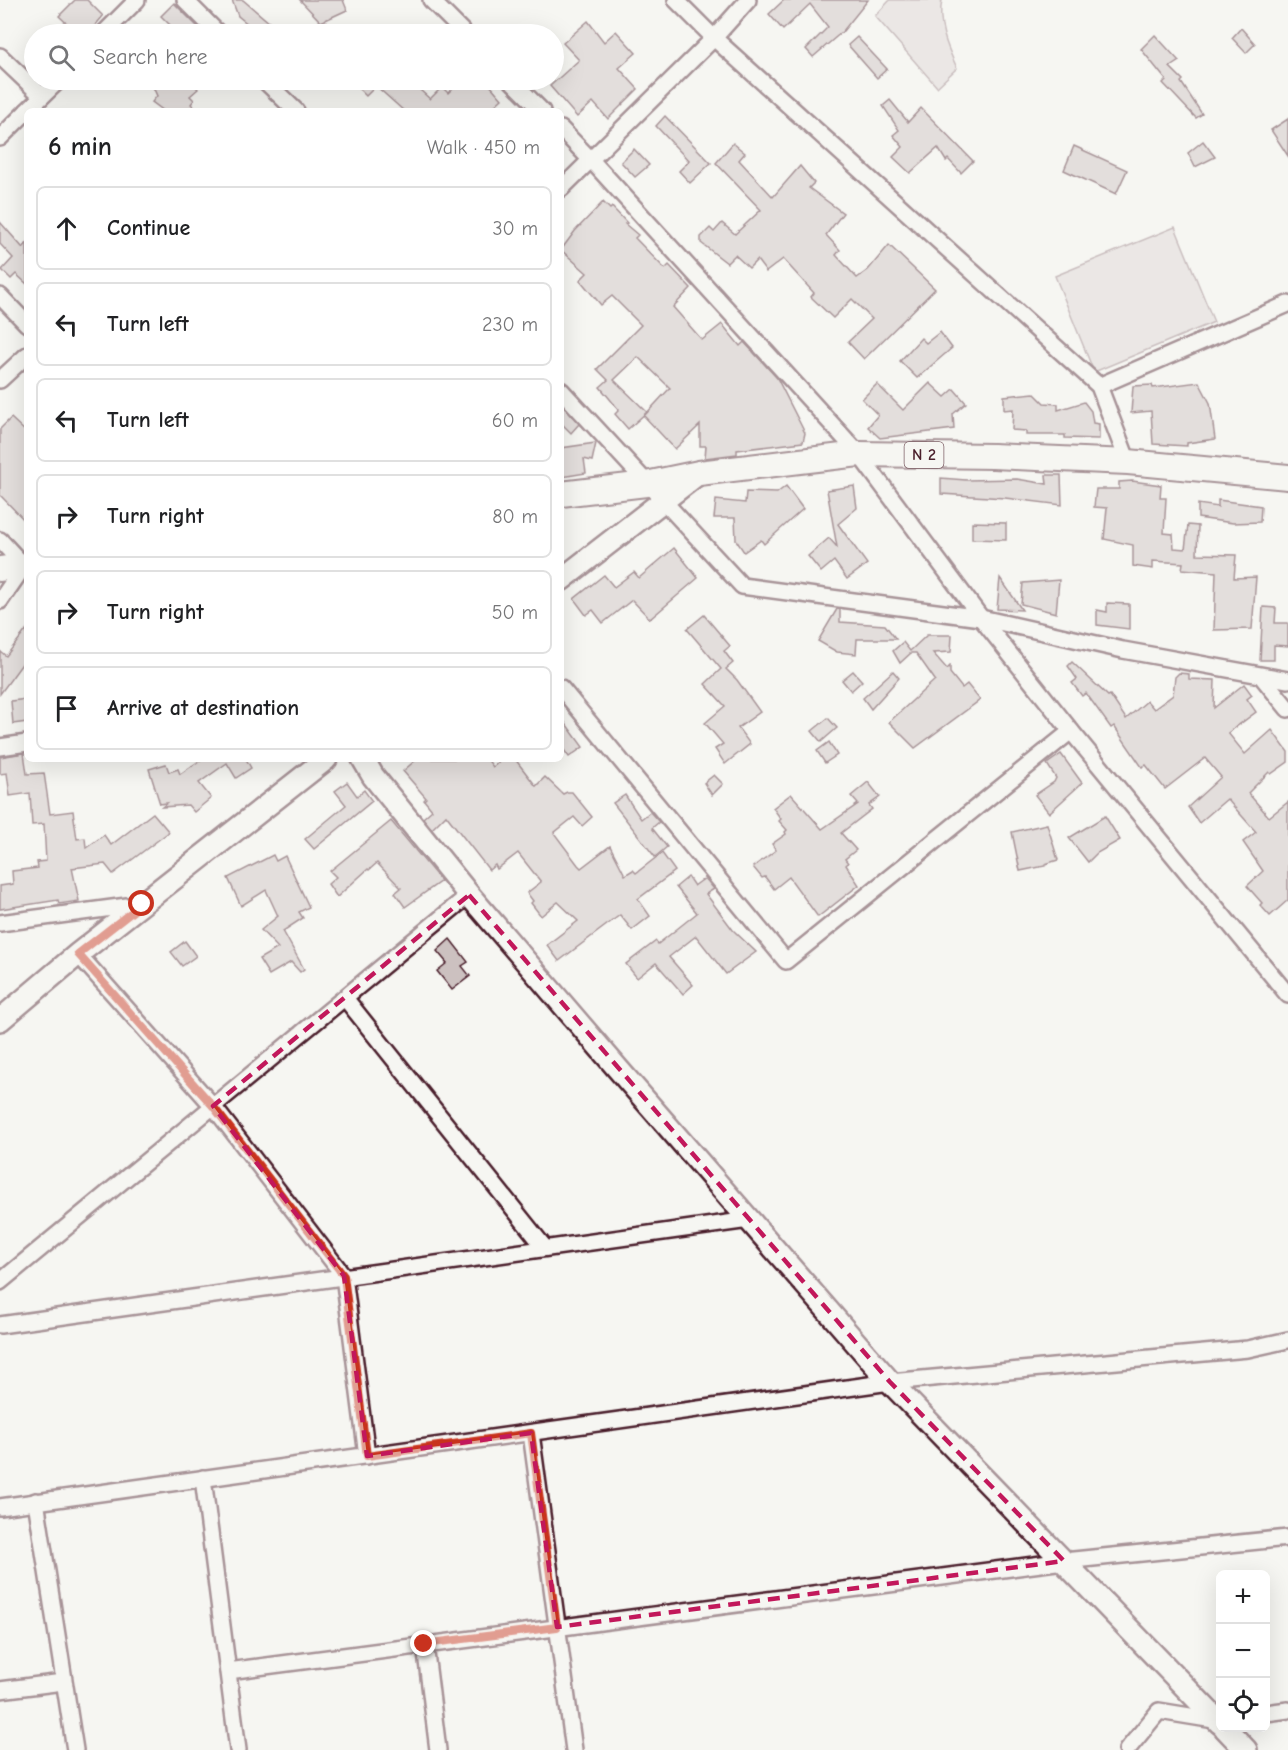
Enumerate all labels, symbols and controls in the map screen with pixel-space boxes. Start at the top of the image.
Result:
search box [24,24,564,90]
icon: search [45,41,78,74]
text: Search here [93,44,208,70]
text: 6 min [48,132,112,162]
text: Walk · 450 m [427,136,540,159]
icon: ahead [50,212,83,245]
text: Continue [107,215,190,241]
text: 30 m [492,217,538,240]
icon: left [50,308,83,341]
text: Turn left [107,311,189,337]
text: 230 m [482,313,538,336]
icon: left [50,404,83,437]
text: Turn left [107,407,189,433]
text: 60 m [492,409,538,432]
road number: N 2 [904,442,944,468]
icon: right [50,500,83,533]
text: Turn right [107,503,204,529]
text: 80 m [492,505,538,528]
icon: right [50,596,83,629]
text: Turn right [107,599,204,625]
text: 50 m [492,601,538,624]
icon: arrive [50,692,83,725]
text: Arrive at destination [107,695,299,721]
route start [128,890,154,916]
map controls [1216,1570,1270,1732]
button: + [1216,1570,1270,1624]
button: − [1216,1624,1270,1678]
route end [410,1630,436,1656]
button: locate [1216,1678,1270,1732]

